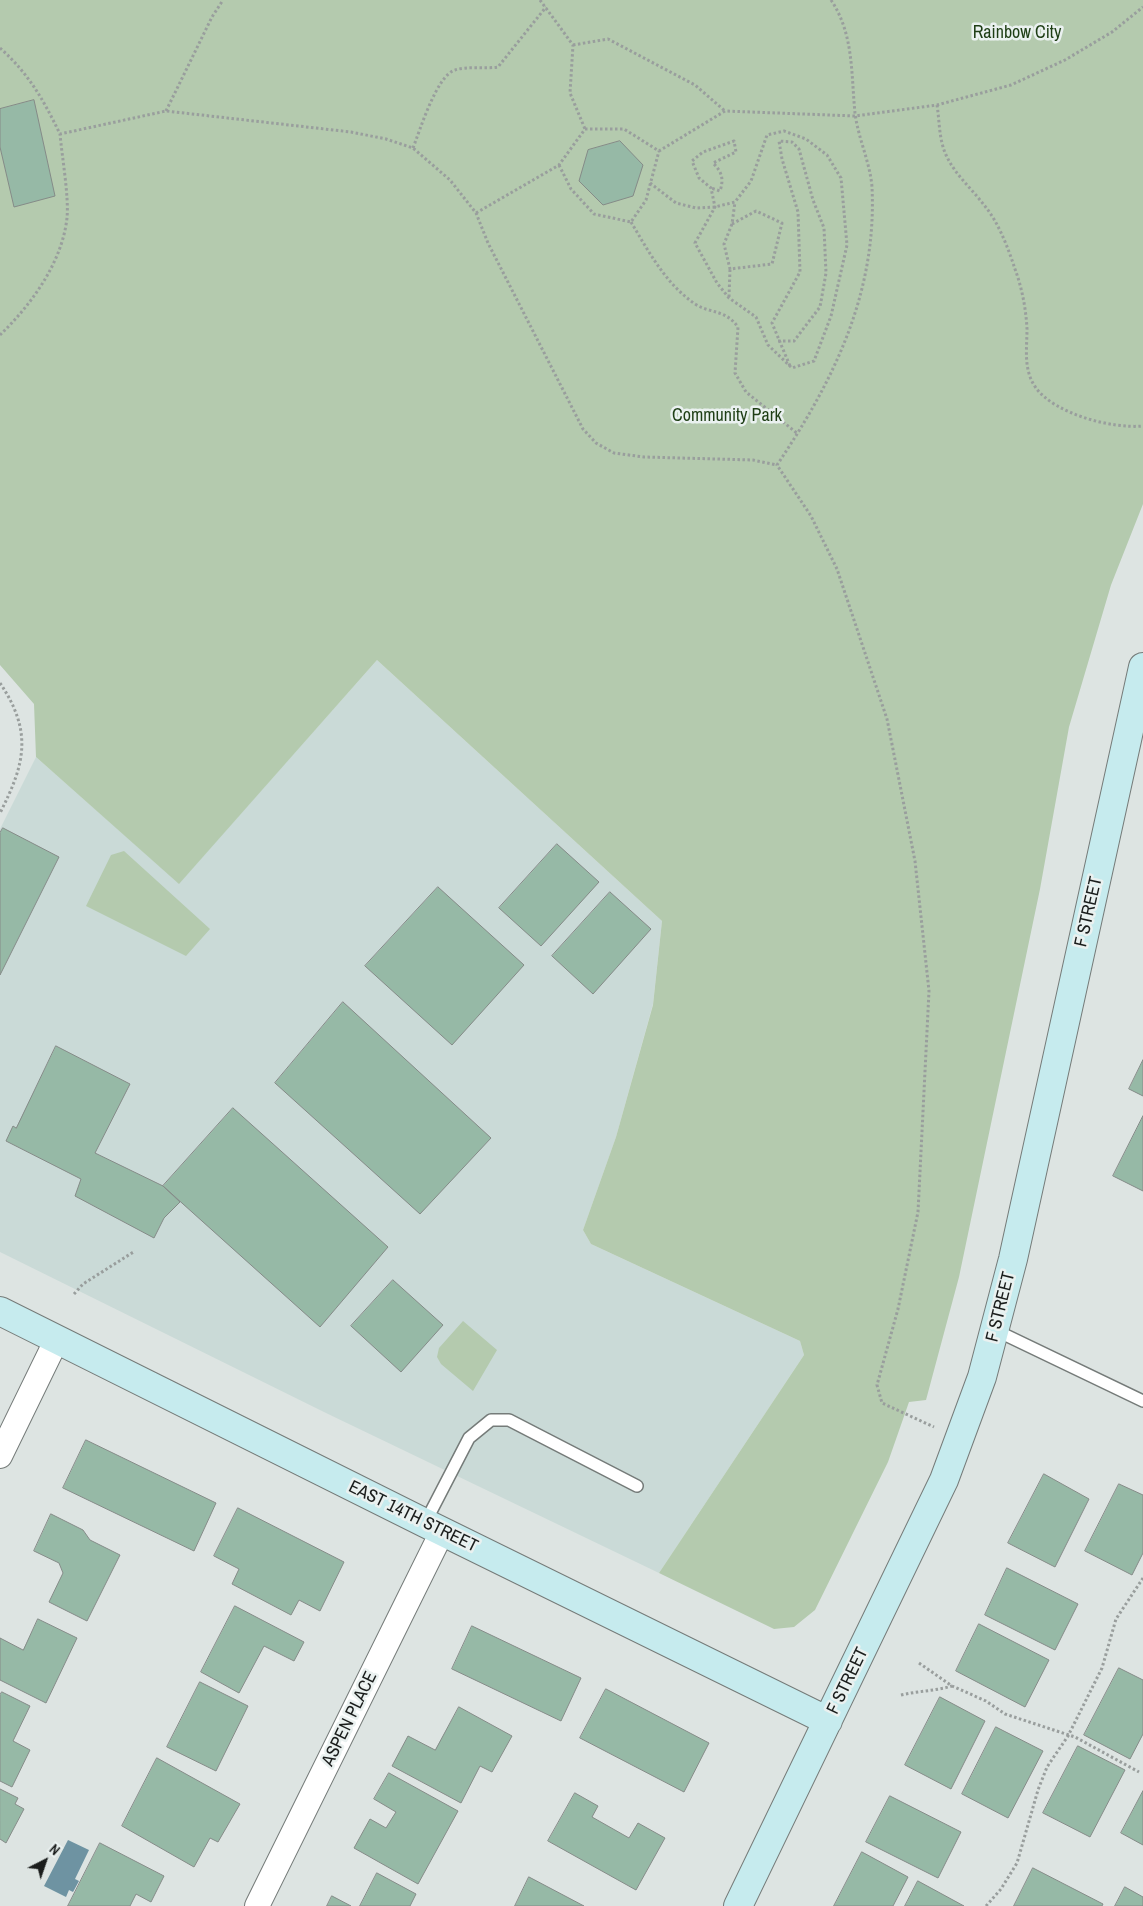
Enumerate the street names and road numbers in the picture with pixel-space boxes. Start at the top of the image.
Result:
street label: F STREET [1070,875,1108,949]
street label: F STREET [982,1270,1020,1344]
street label: EAST 14TH STREET [345,1476,481,1558]
street label: F STREET [823,1644,873,1718]
street label: ASPEN PLACE [318,1668,382,1770]

